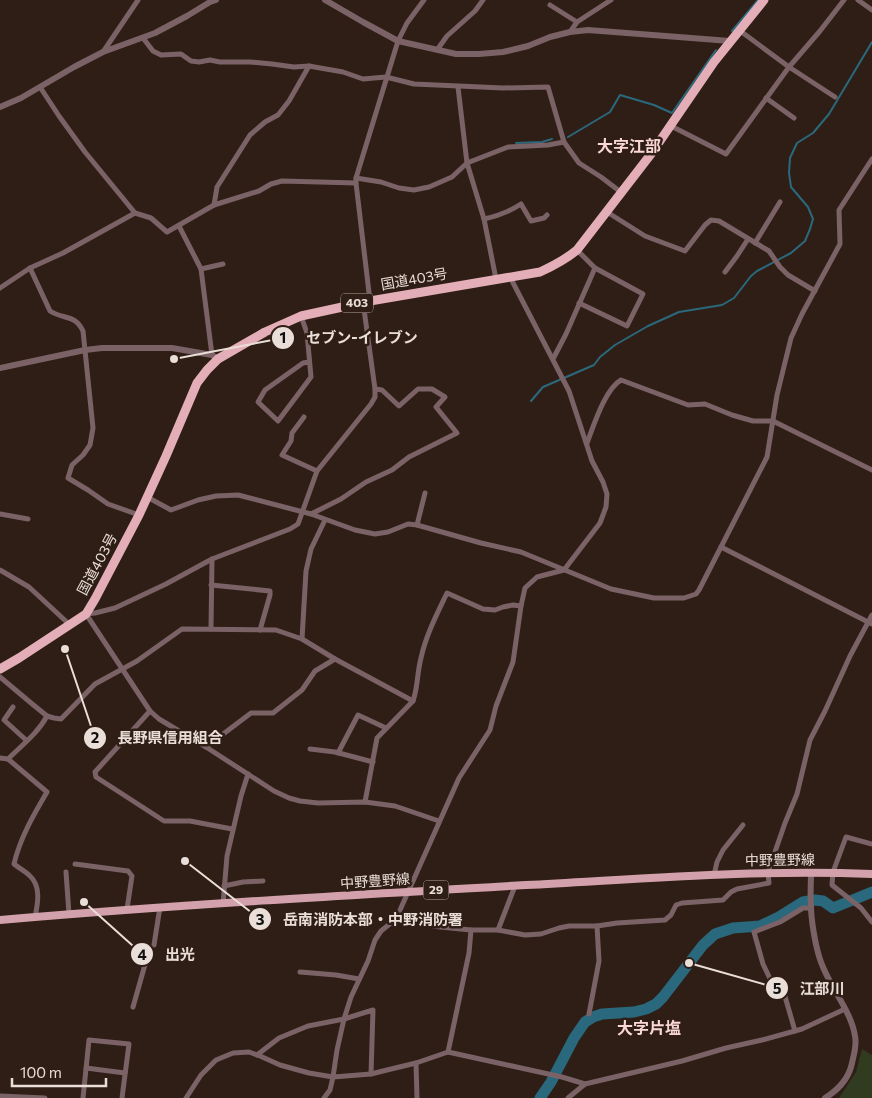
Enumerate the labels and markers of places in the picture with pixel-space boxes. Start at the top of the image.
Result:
callout: セブン-イレブン [271,323,427,353]
callout: 長野県信用組合 [82,723,232,753]
callout: 岳南消防本部・中野消防署 [248,904,473,934]
callout: 出光 [130,939,205,969]
callout: 江部川 [765,973,855,1003]

